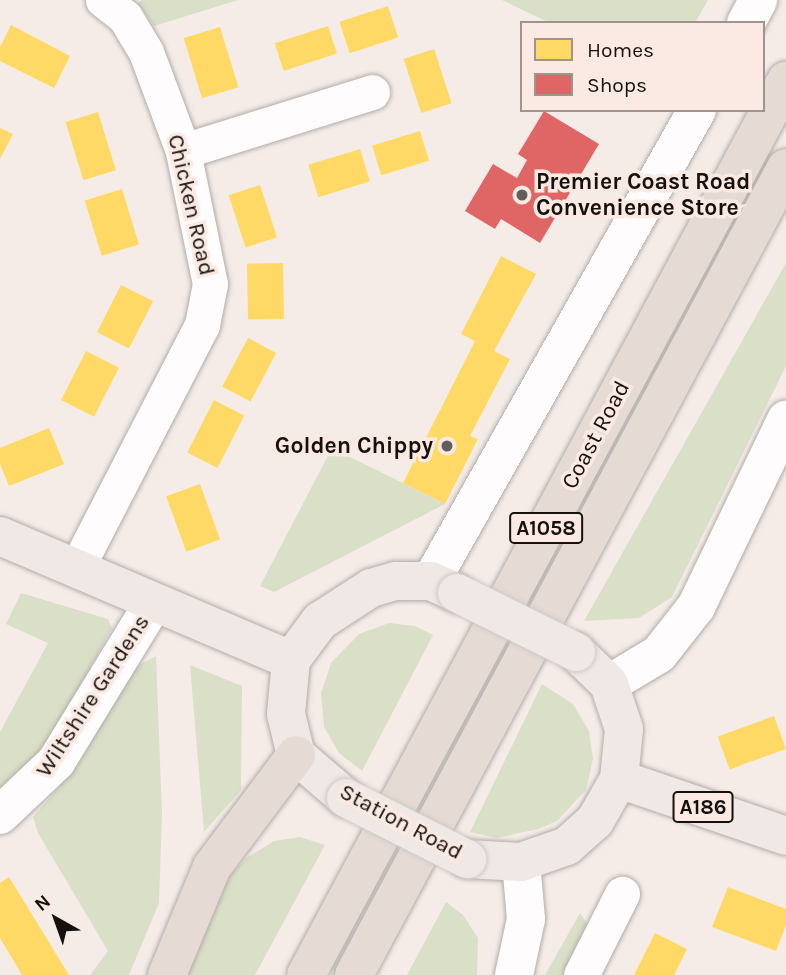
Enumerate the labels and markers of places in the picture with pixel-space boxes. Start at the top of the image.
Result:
place label: Premier Coast Road Convenience Store [536,168,750,222]
marker: Premier Coast Road Convenience Store [514,187,530,203]
place label: Golden Chippy [275,432,433,460]
marker: Golden Chippy [439,438,455,454]

